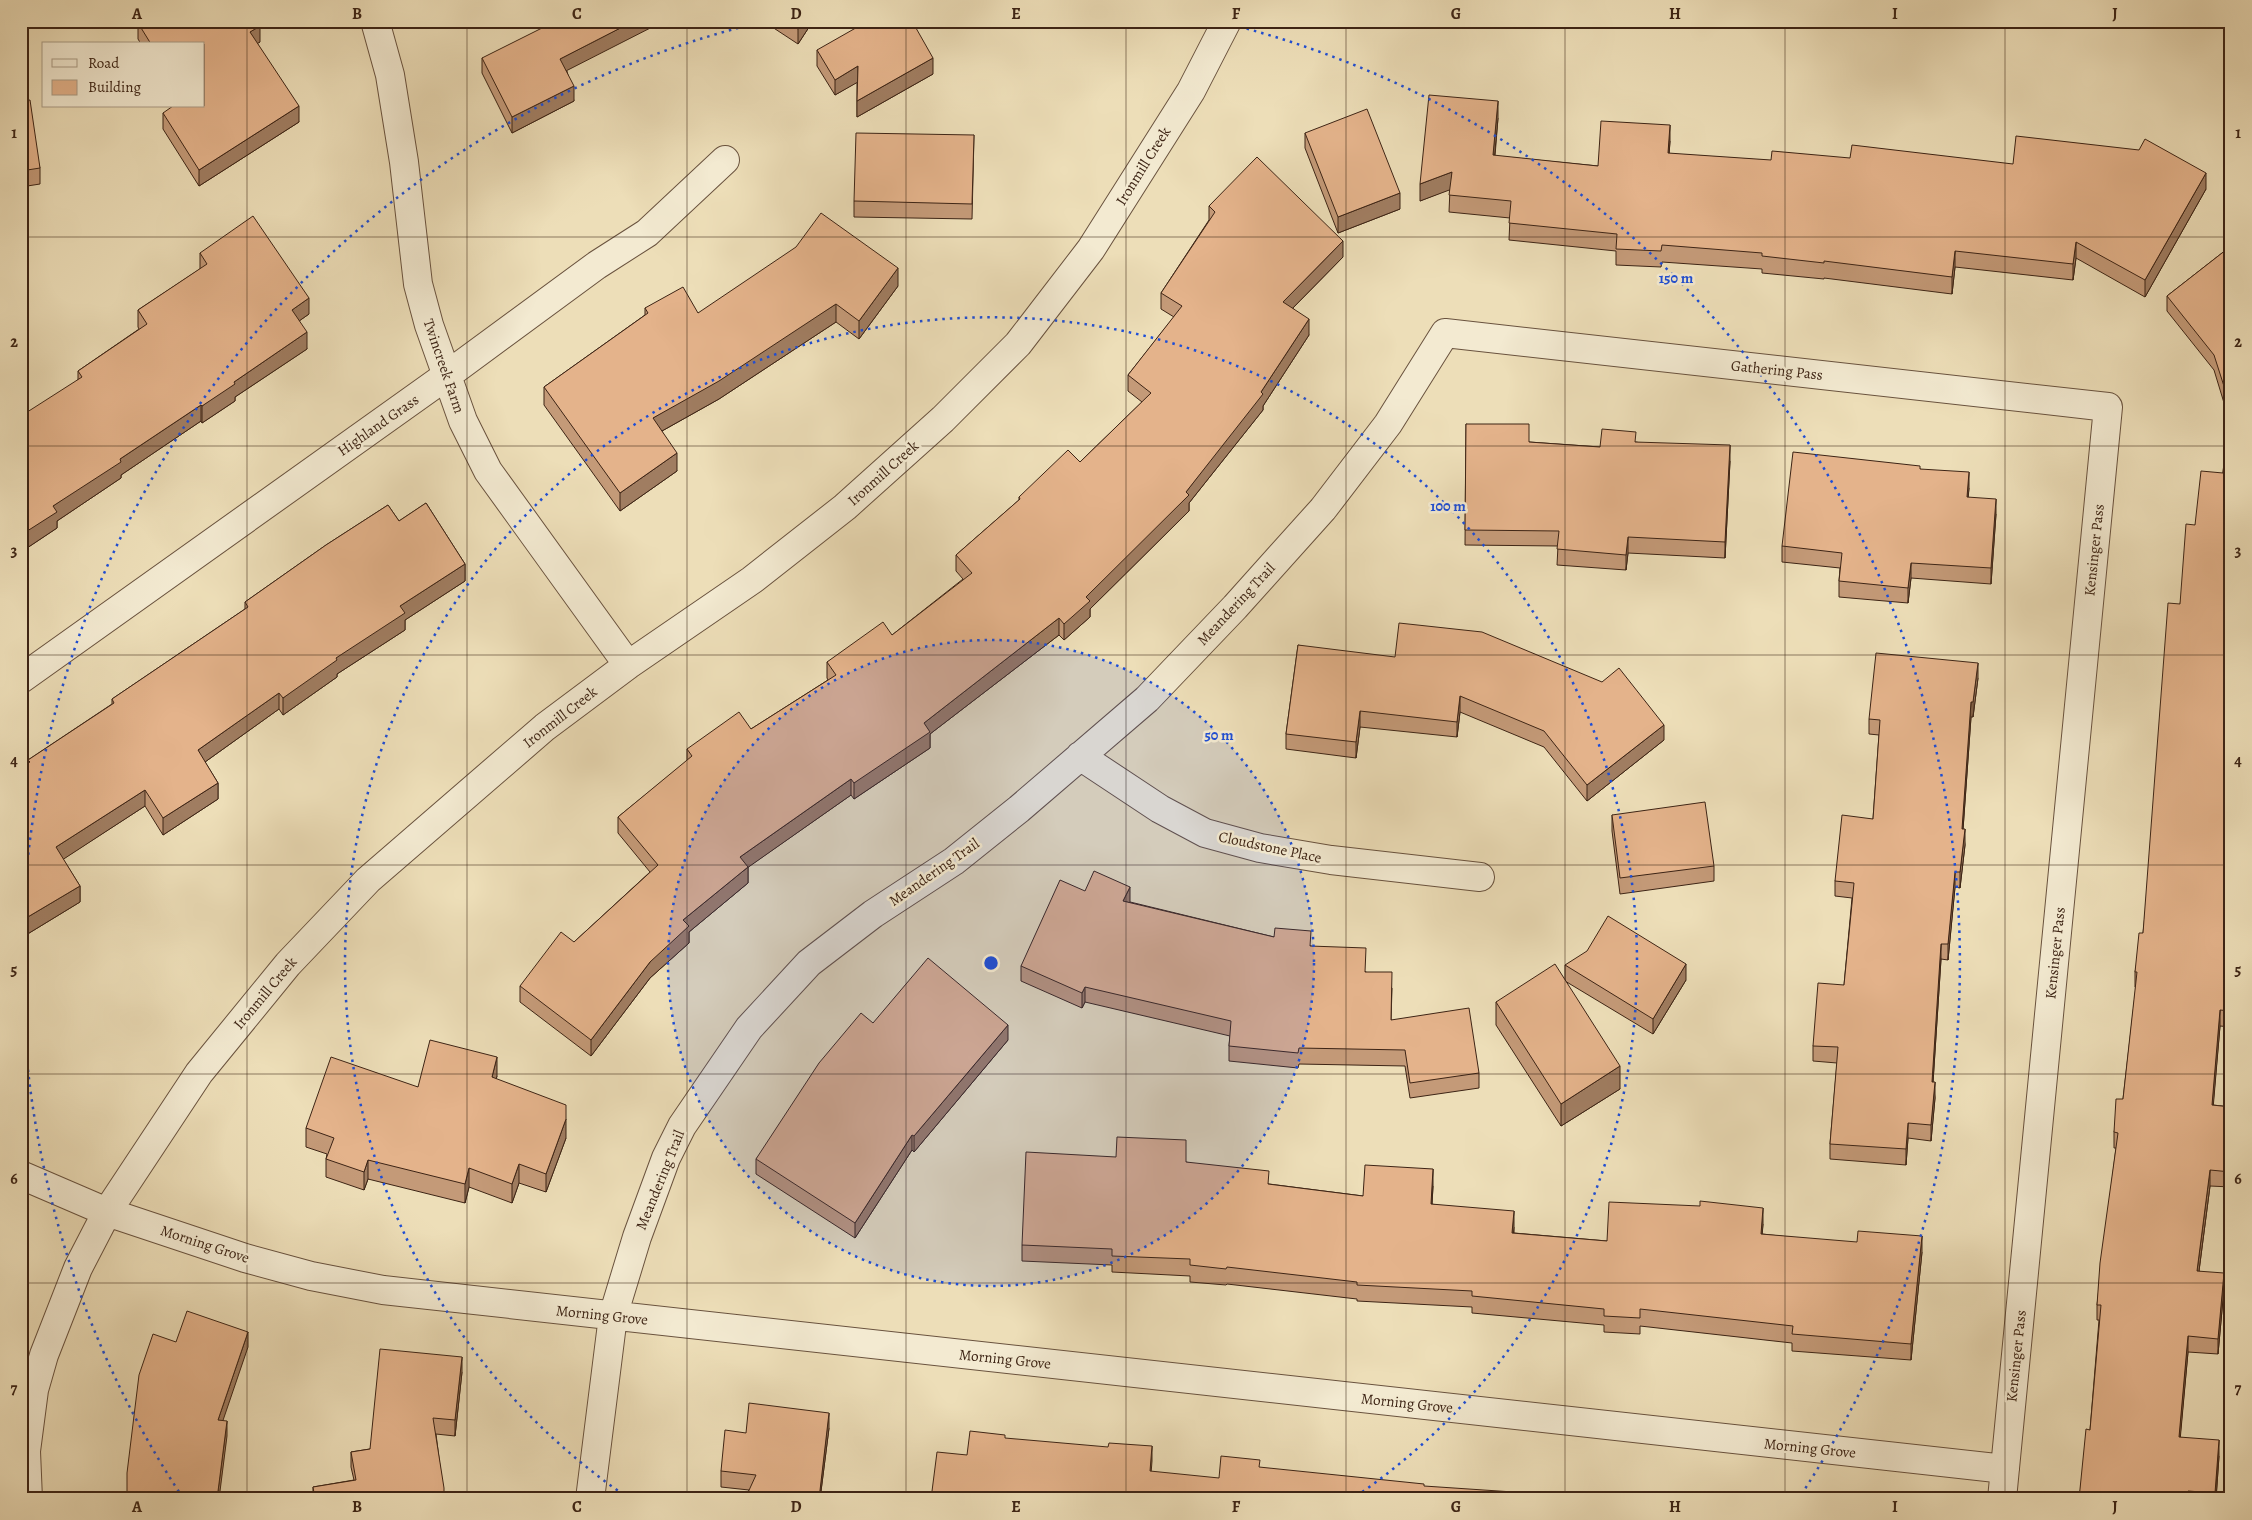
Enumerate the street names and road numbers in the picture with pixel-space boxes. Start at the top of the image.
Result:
street label: Ironmill Creek [1111,122,1175,209]
street label: Twincreek Farm [419,316,470,416]
street label: Gathering Pass [1730,355,1824,385]
street label: Highland Grass [333,390,423,460]
street label: Ironmill Creek [843,435,923,510]
street label: Kensinger Pass [2079,503,2109,597]
street label: Meandering Trail [1193,558,1280,650]
street label: Ironmill Creek [519,681,602,752]
street label: Cloudstone Place [1217,826,1324,868]
street label: Meandering Trail [885,833,983,911]
street label: Kensinger Pass [2040,906,2070,1000]
street label: Ironmill Creek [229,952,302,1034]
street label: Meandering Trail [631,1127,689,1233]
street label: Morning Grove [158,1220,252,1268]
street label: Morning Grove [555,1300,649,1330]
street label: Kensinger Pass [2001,1309,2031,1403]
street label: Morning Grove [958,1344,1052,1374]
street label: Morning Grove [1360,1388,1454,1418]
street label: Morning Grove [1763,1433,1857,1463]

